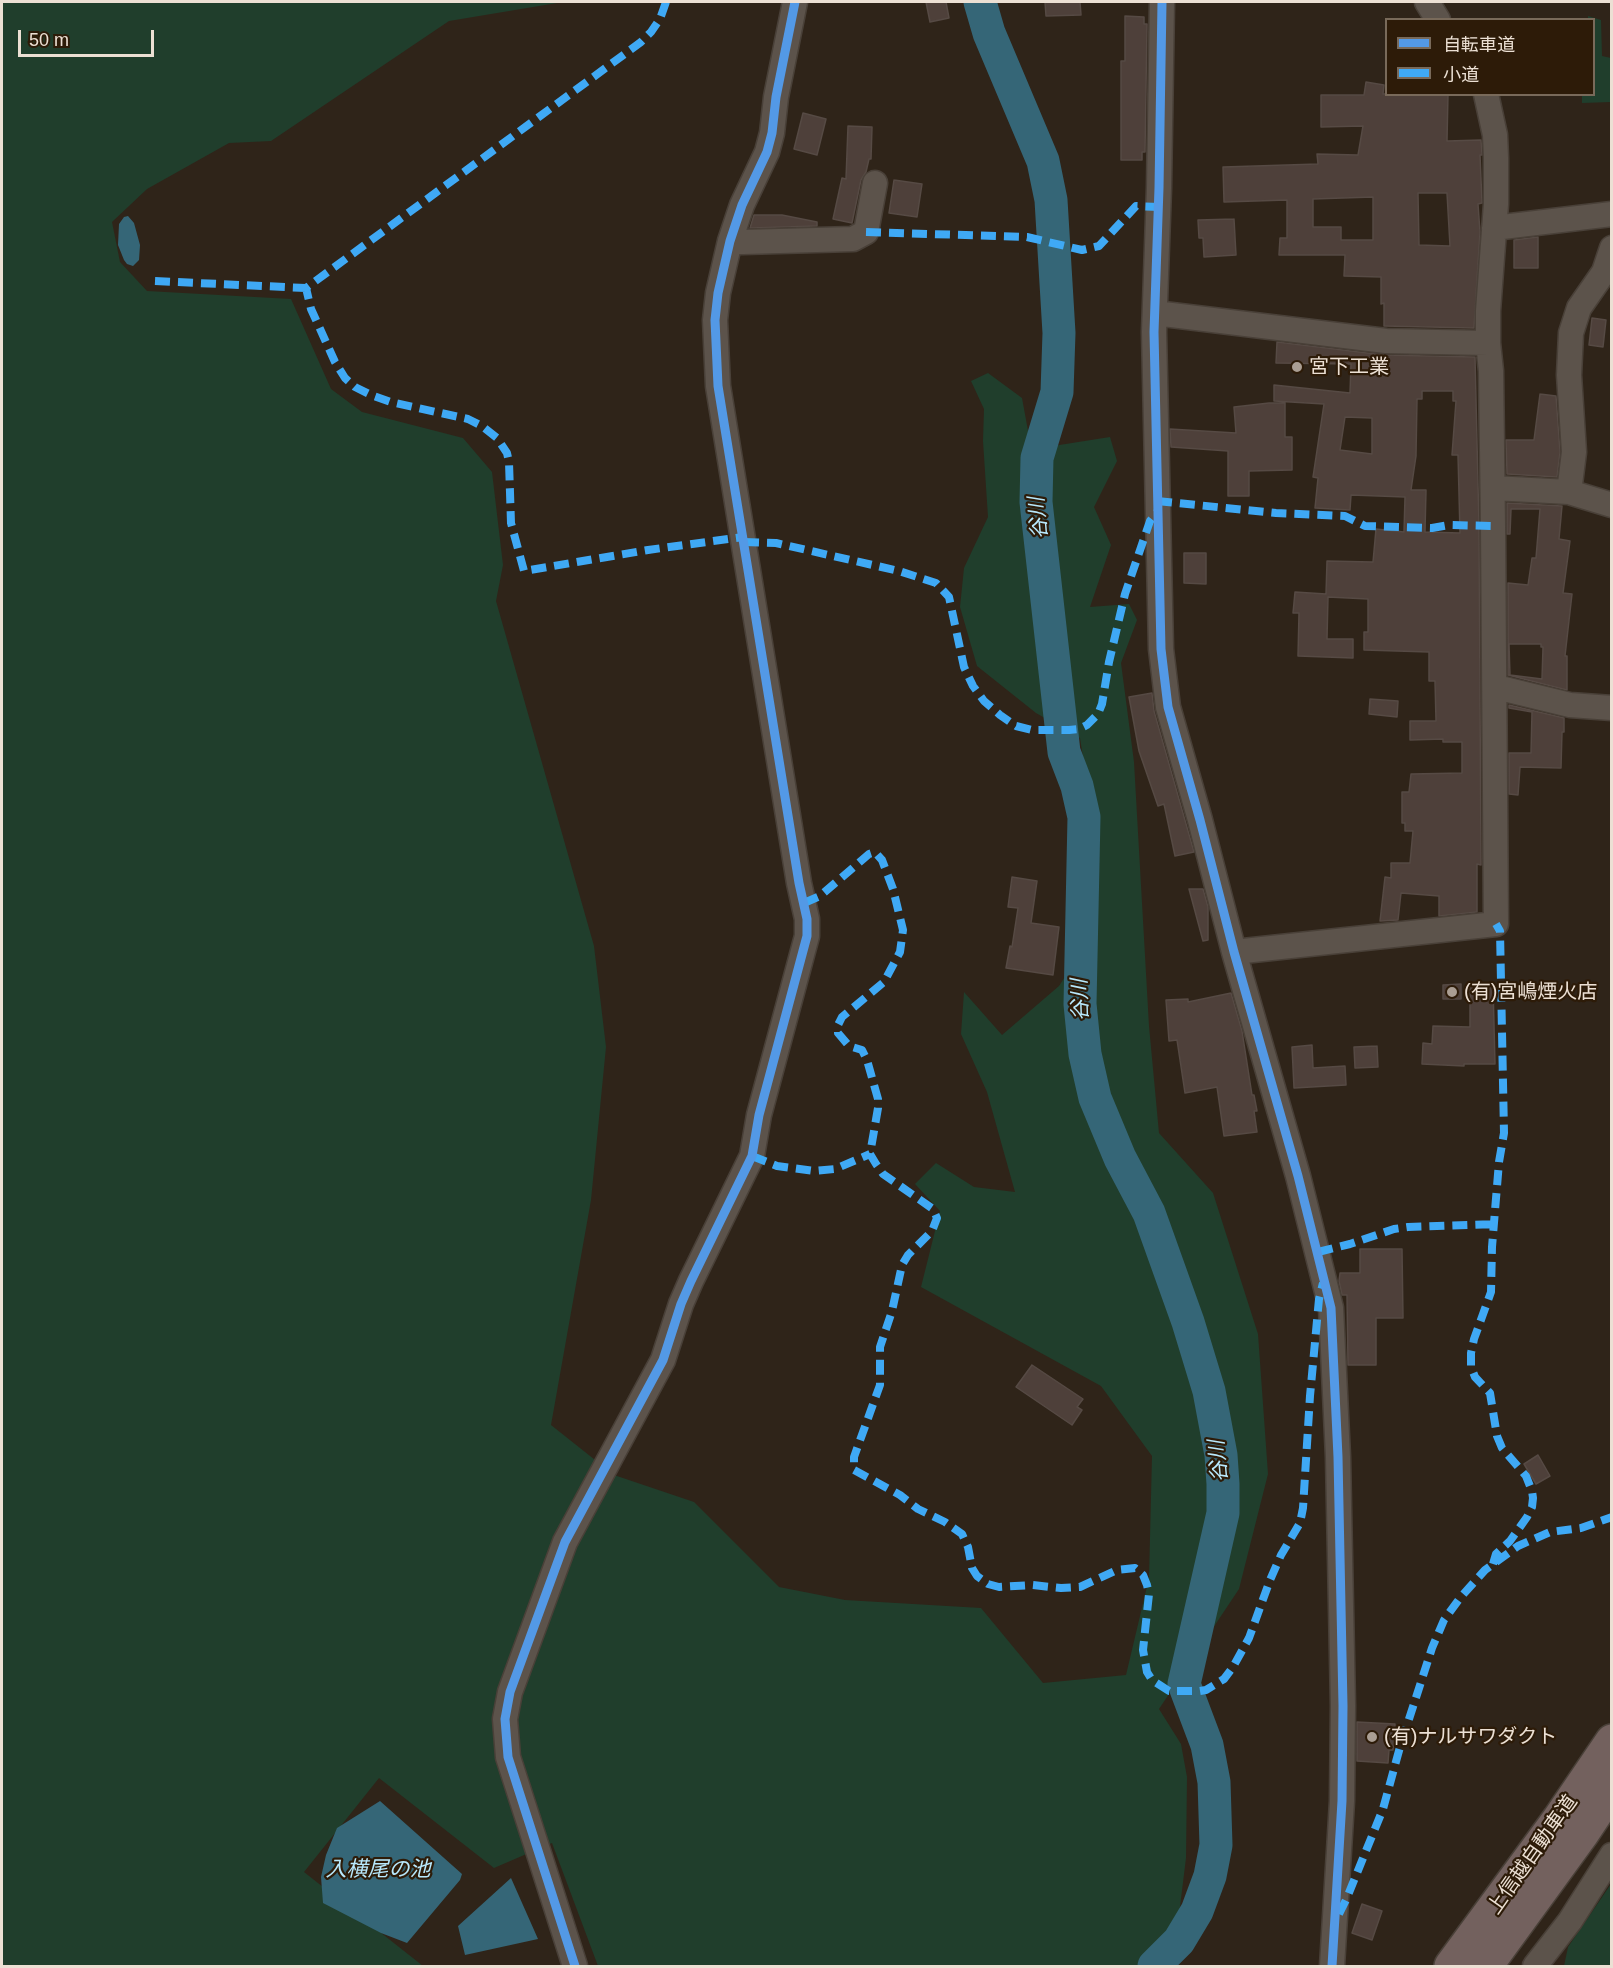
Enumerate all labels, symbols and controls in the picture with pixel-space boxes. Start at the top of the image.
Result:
scale bar [21,18,158,56]
legend [1385,18,1595,96]
text: 50 m [29,30,69,50]
text: 自転車道 [1443,35,1515,55]
text: 小道 [1443,65,1479,85]
place label: 宮下工業 [1309,355,1389,379]
marker: 宮下工業 [1290,360,1304,374]
water label: 谷川 [1025,496,1053,540]
water label: 谷川 [1068,979,1094,1021]
place label: (有)宮嶋煙火店 [1464,980,1597,1004]
marker: (有)宮嶋煙火店 [1445,985,1459,999]
water label: 谷川 [1205,1439,1233,1483]
place label: (有)ナルサワダクト [1384,1725,1557,1749]
marker: (有)ナルサワダクト [1365,1730,1379,1744]
street label: 上信越自動車道 [1483,1791,1583,1919]
water label: 入横尾の池 [326,1857,430,1883]

